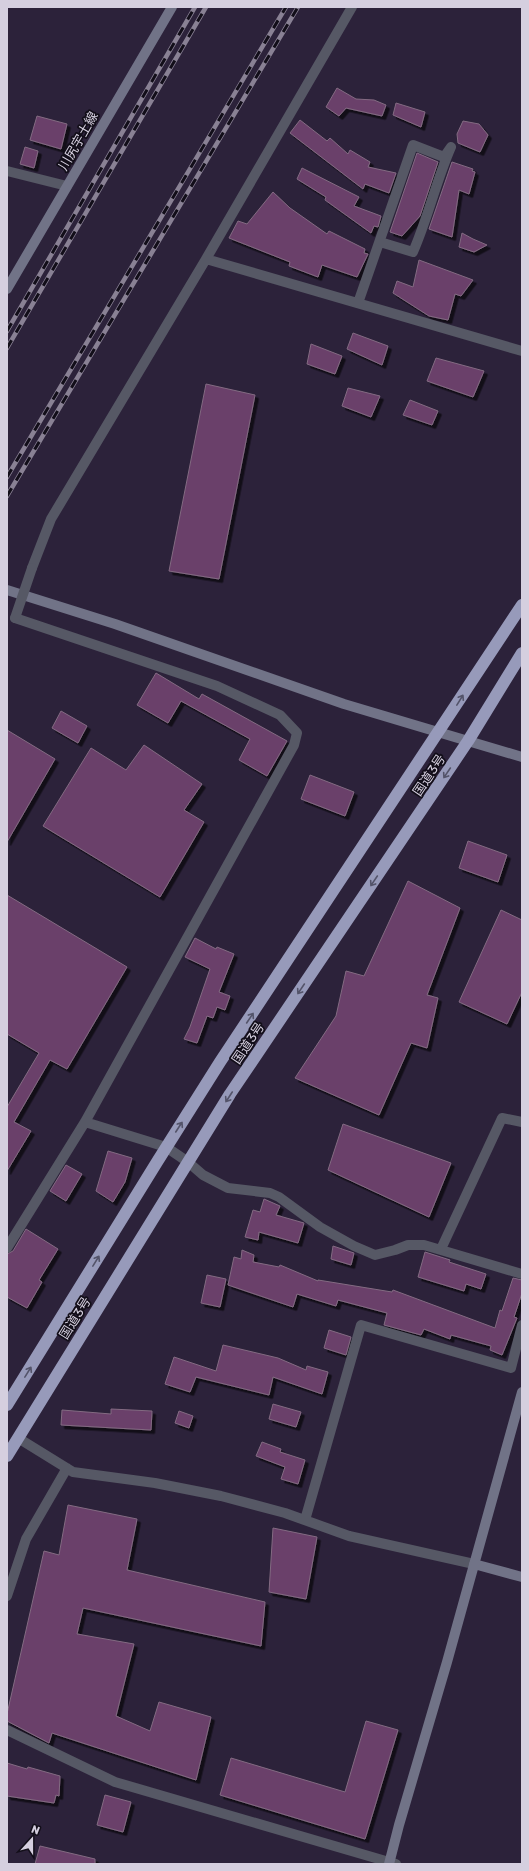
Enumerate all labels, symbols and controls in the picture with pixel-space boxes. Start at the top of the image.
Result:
street label: 川尻宇土線 [55,109,101,173]
one-way arrow [456,694,464,706]
street label: 国道3号 [410,751,448,799]
one-way arrow [443,767,451,778]
one-way arrow [370,875,378,886]
one-way arrow [297,983,305,994]
one-way arrow [246,1013,254,1024]
street label: 国道3号 [229,1019,267,1067]
one-way arrow [225,1091,233,1102]
one-way arrow [175,1122,183,1133]
one-way arrow [92,1255,100,1267]
street label: 国道3号 [56,1294,94,1342]
one-way arrow [24,1366,32,1378]
north arrow [12,1819,52,1859]
text: N [29,1823,42,1838]

